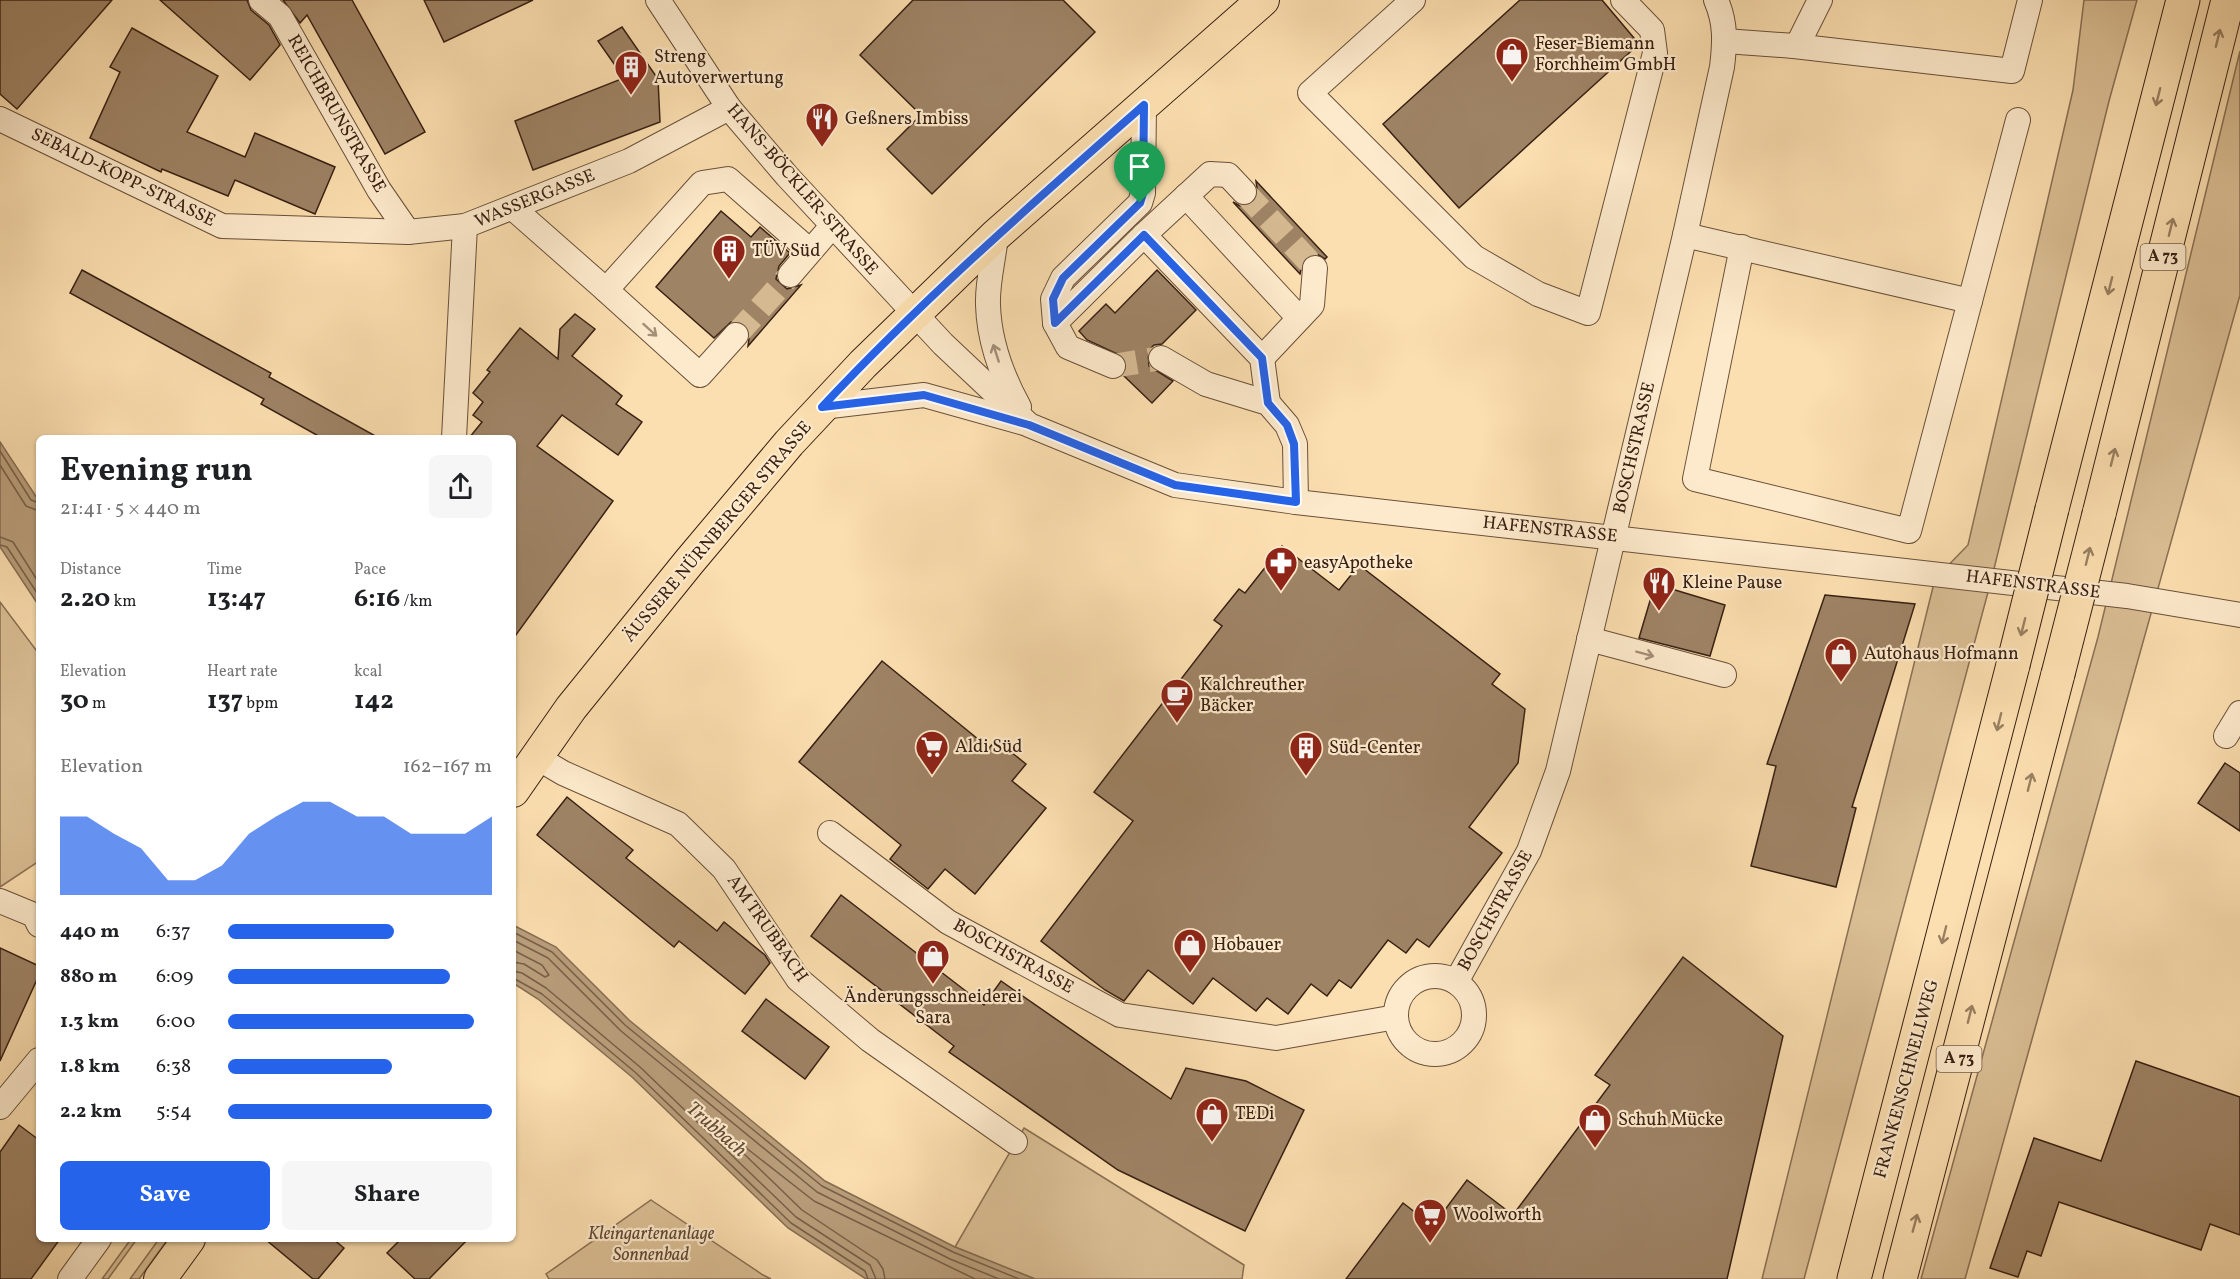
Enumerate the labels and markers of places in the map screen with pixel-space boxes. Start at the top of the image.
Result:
place label: Feser-Biemann Forchheim GmbH [1535,32,1676,78]
shop icon: Feser-Biemann Forchheim GmbH [1494,36,1530,83]
place label: Streng Autoverwertung [654,45,784,91]
building icon: Streng Autoverwertung [613,49,649,96]
restaurant icon: Geßners Imbiss [804,101,840,148]
place label: Geßners Imbiss [845,107,969,132]
pin [1114,141,1165,203]
building icon: TÜV Süd [711,233,747,280]
place label: TÜV Süd [752,239,820,264]
pharmacy icon: easyApotheke [1263,545,1299,592]
place label: easyApotheke [1304,551,1413,576]
restaurant icon: Kleine Pause [1641,565,1677,612]
place label: Kleine Pause [1682,571,1782,596]
shop icon: Autohaus Hofmann [1823,636,1859,683]
place label: Autohaus Hofmann [1864,642,2019,667]
place label: Kalchreuther Bäcker [1200,673,1305,719]
cafe icon: Kalchreuther Bäcker [1159,677,1195,724]
supermarket icon: Aldi Süd [914,729,950,776]
building icon: Süd-Center [1288,730,1324,777]
place label: Aldi Süd [955,735,1022,760]
place label: Süd-Center [1329,736,1421,761]
shop icon: Hobauer [1172,927,1208,974]
place label: Hobauer [1213,933,1281,958]
shop icon: Änderungsschneiderei Sara [915,938,951,985]
place label: Änderungsschneiderei Sara [844,985,1022,1031]
shop icon: TEDi [1194,1096,1230,1143]
place label: TEDi [1235,1102,1274,1127]
shop icon: Schuh Mücke [1577,1102,1613,1149]
place label: Schuh Mücke [1618,1108,1723,1133]
supermarket icon: Woolworth [1412,1197,1448,1244]
place label: Woolworth [1453,1203,1542,1228]

